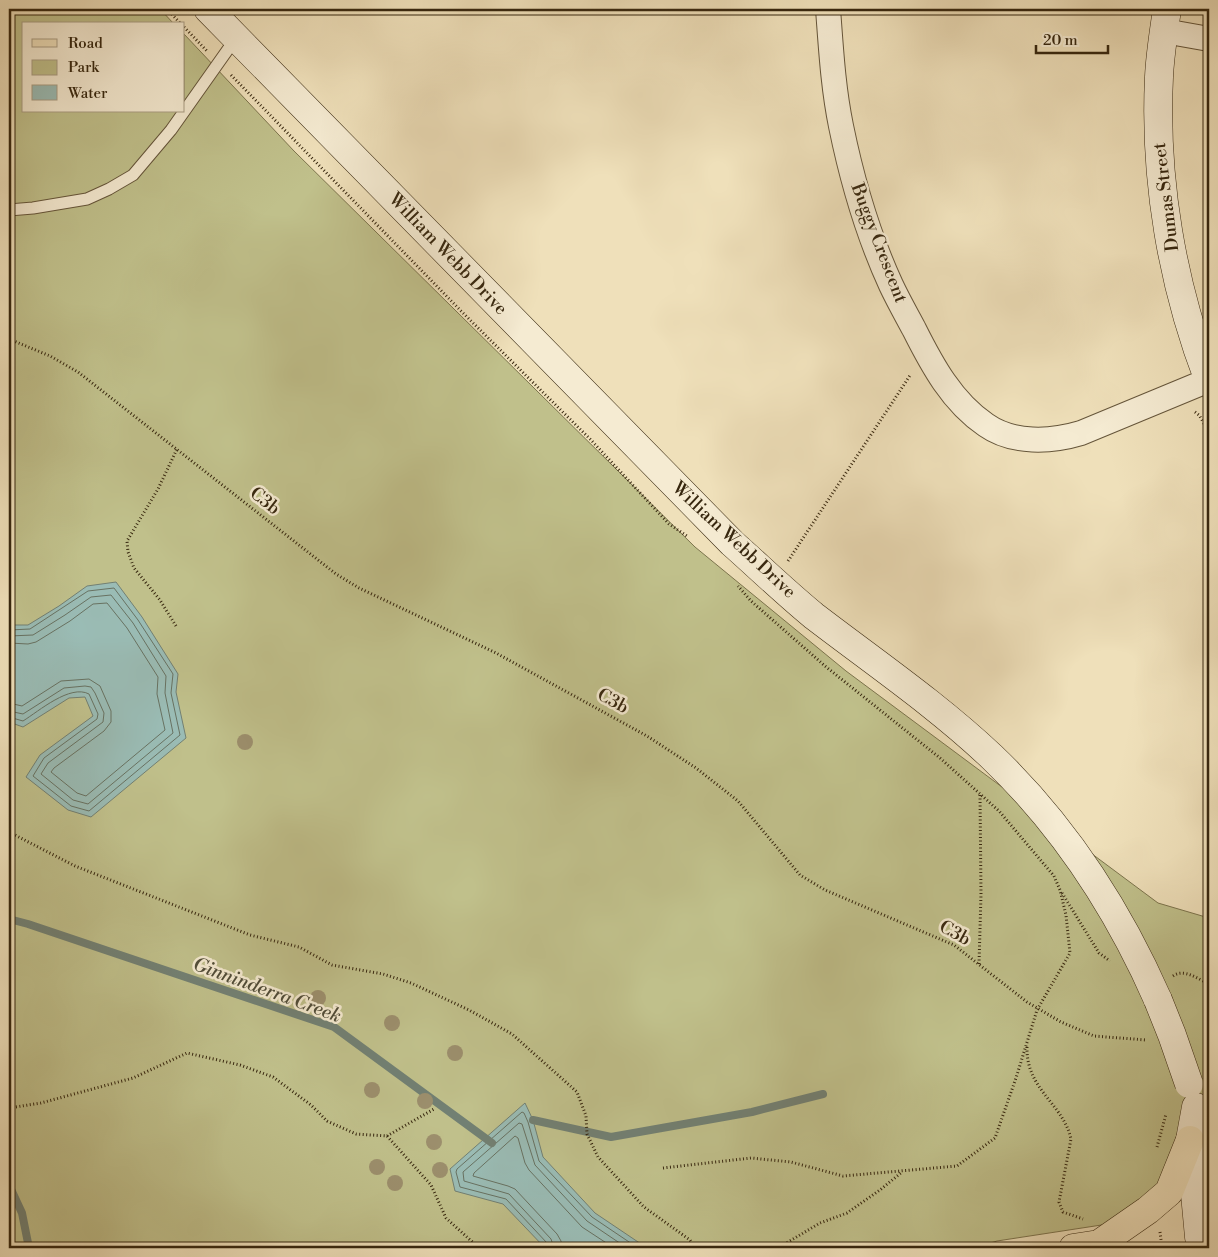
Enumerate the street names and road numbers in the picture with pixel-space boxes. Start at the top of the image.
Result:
street label: Dumas Street [1148,141,1184,253]
street label: Buggy Crescent [845,179,913,307]
street label: William Webb Drive [383,187,512,320]
street label: William Webb Drive [667,476,801,603]
street label: C3b [245,482,285,520]
street label: C3b [593,683,633,719]
street label: C3b [935,915,975,951]

